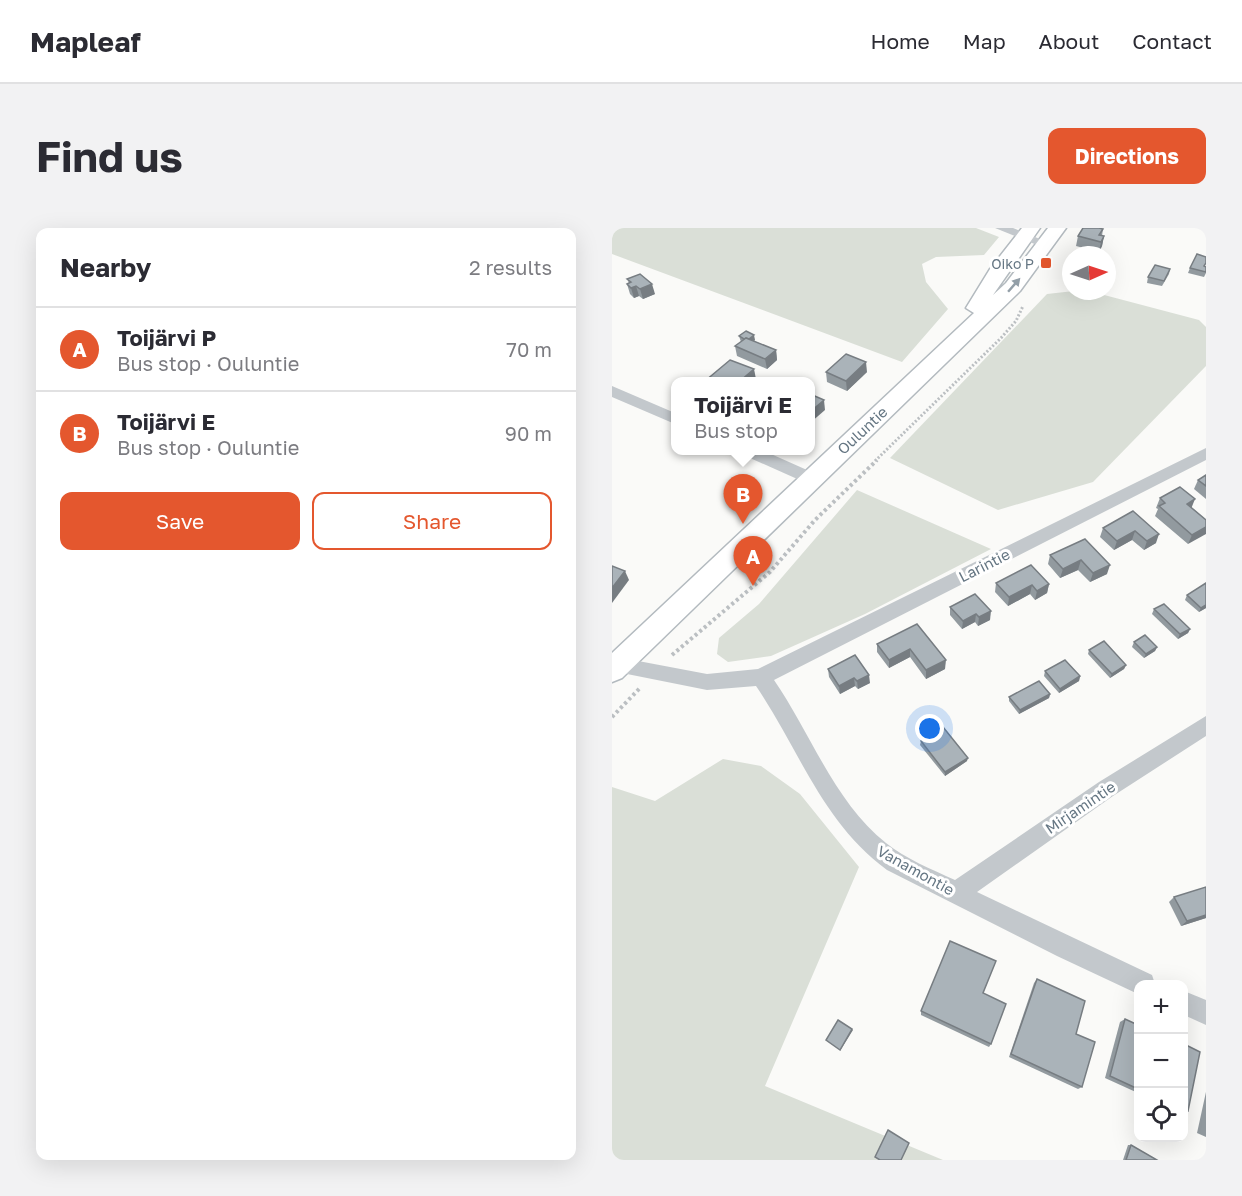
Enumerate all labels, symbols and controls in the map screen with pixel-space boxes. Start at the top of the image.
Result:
text: Mapleaf [30,25,141,58]
text: Home [870,28,930,54]
text: Map [963,28,1006,54]
text: About [1039,28,1099,54]
text: Contact [1132,28,1212,54]
button: Directions [1048,128,1206,184]
text: Find us [36,131,183,181]
north arrow [1062,246,1116,300]
text: Nearby [60,252,151,283]
text: 2 results [469,255,552,279]
place label: Oiko P [991,255,1034,272]
marker: Oiko P [1039,256,1053,270]
one-way arrow [1007,278,1020,293]
text: Toijärvi P [117,324,216,351]
text: A [72,337,87,361]
text: 70 m [506,337,552,361]
text: Bus stop · Ouluntie [117,351,299,375]
popup [671,377,815,455]
text: Toijärvi E [694,391,792,418]
street label: Ouluntie [833,402,891,458]
text: Toijärvi E [117,408,215,435]
text: Bus stop [694,418,778,442]
text: B [72,421,87,445]
text: 90 m [505,421,552,445]
text: Bus stop · Ouluntie [117,435,299,459]
pin: B [724,474,762,524]
button: Save [60,492,300,550]
button: Share [312,492,552,550]
pin: A [734,536,772,586]
street label: Larintie [955,544,1013,585]
your location [915,714,944,743]
street label: Mirjamintie [1042,777,1119,837]
street label: Vanamontie [874,841,958,899]
map controls [1134,980,1188,1142]
button: + [1134,980,1188,1034]
button: − [1134,1034,1188,1088]
button: locate [1134,1088,1188,1142]

